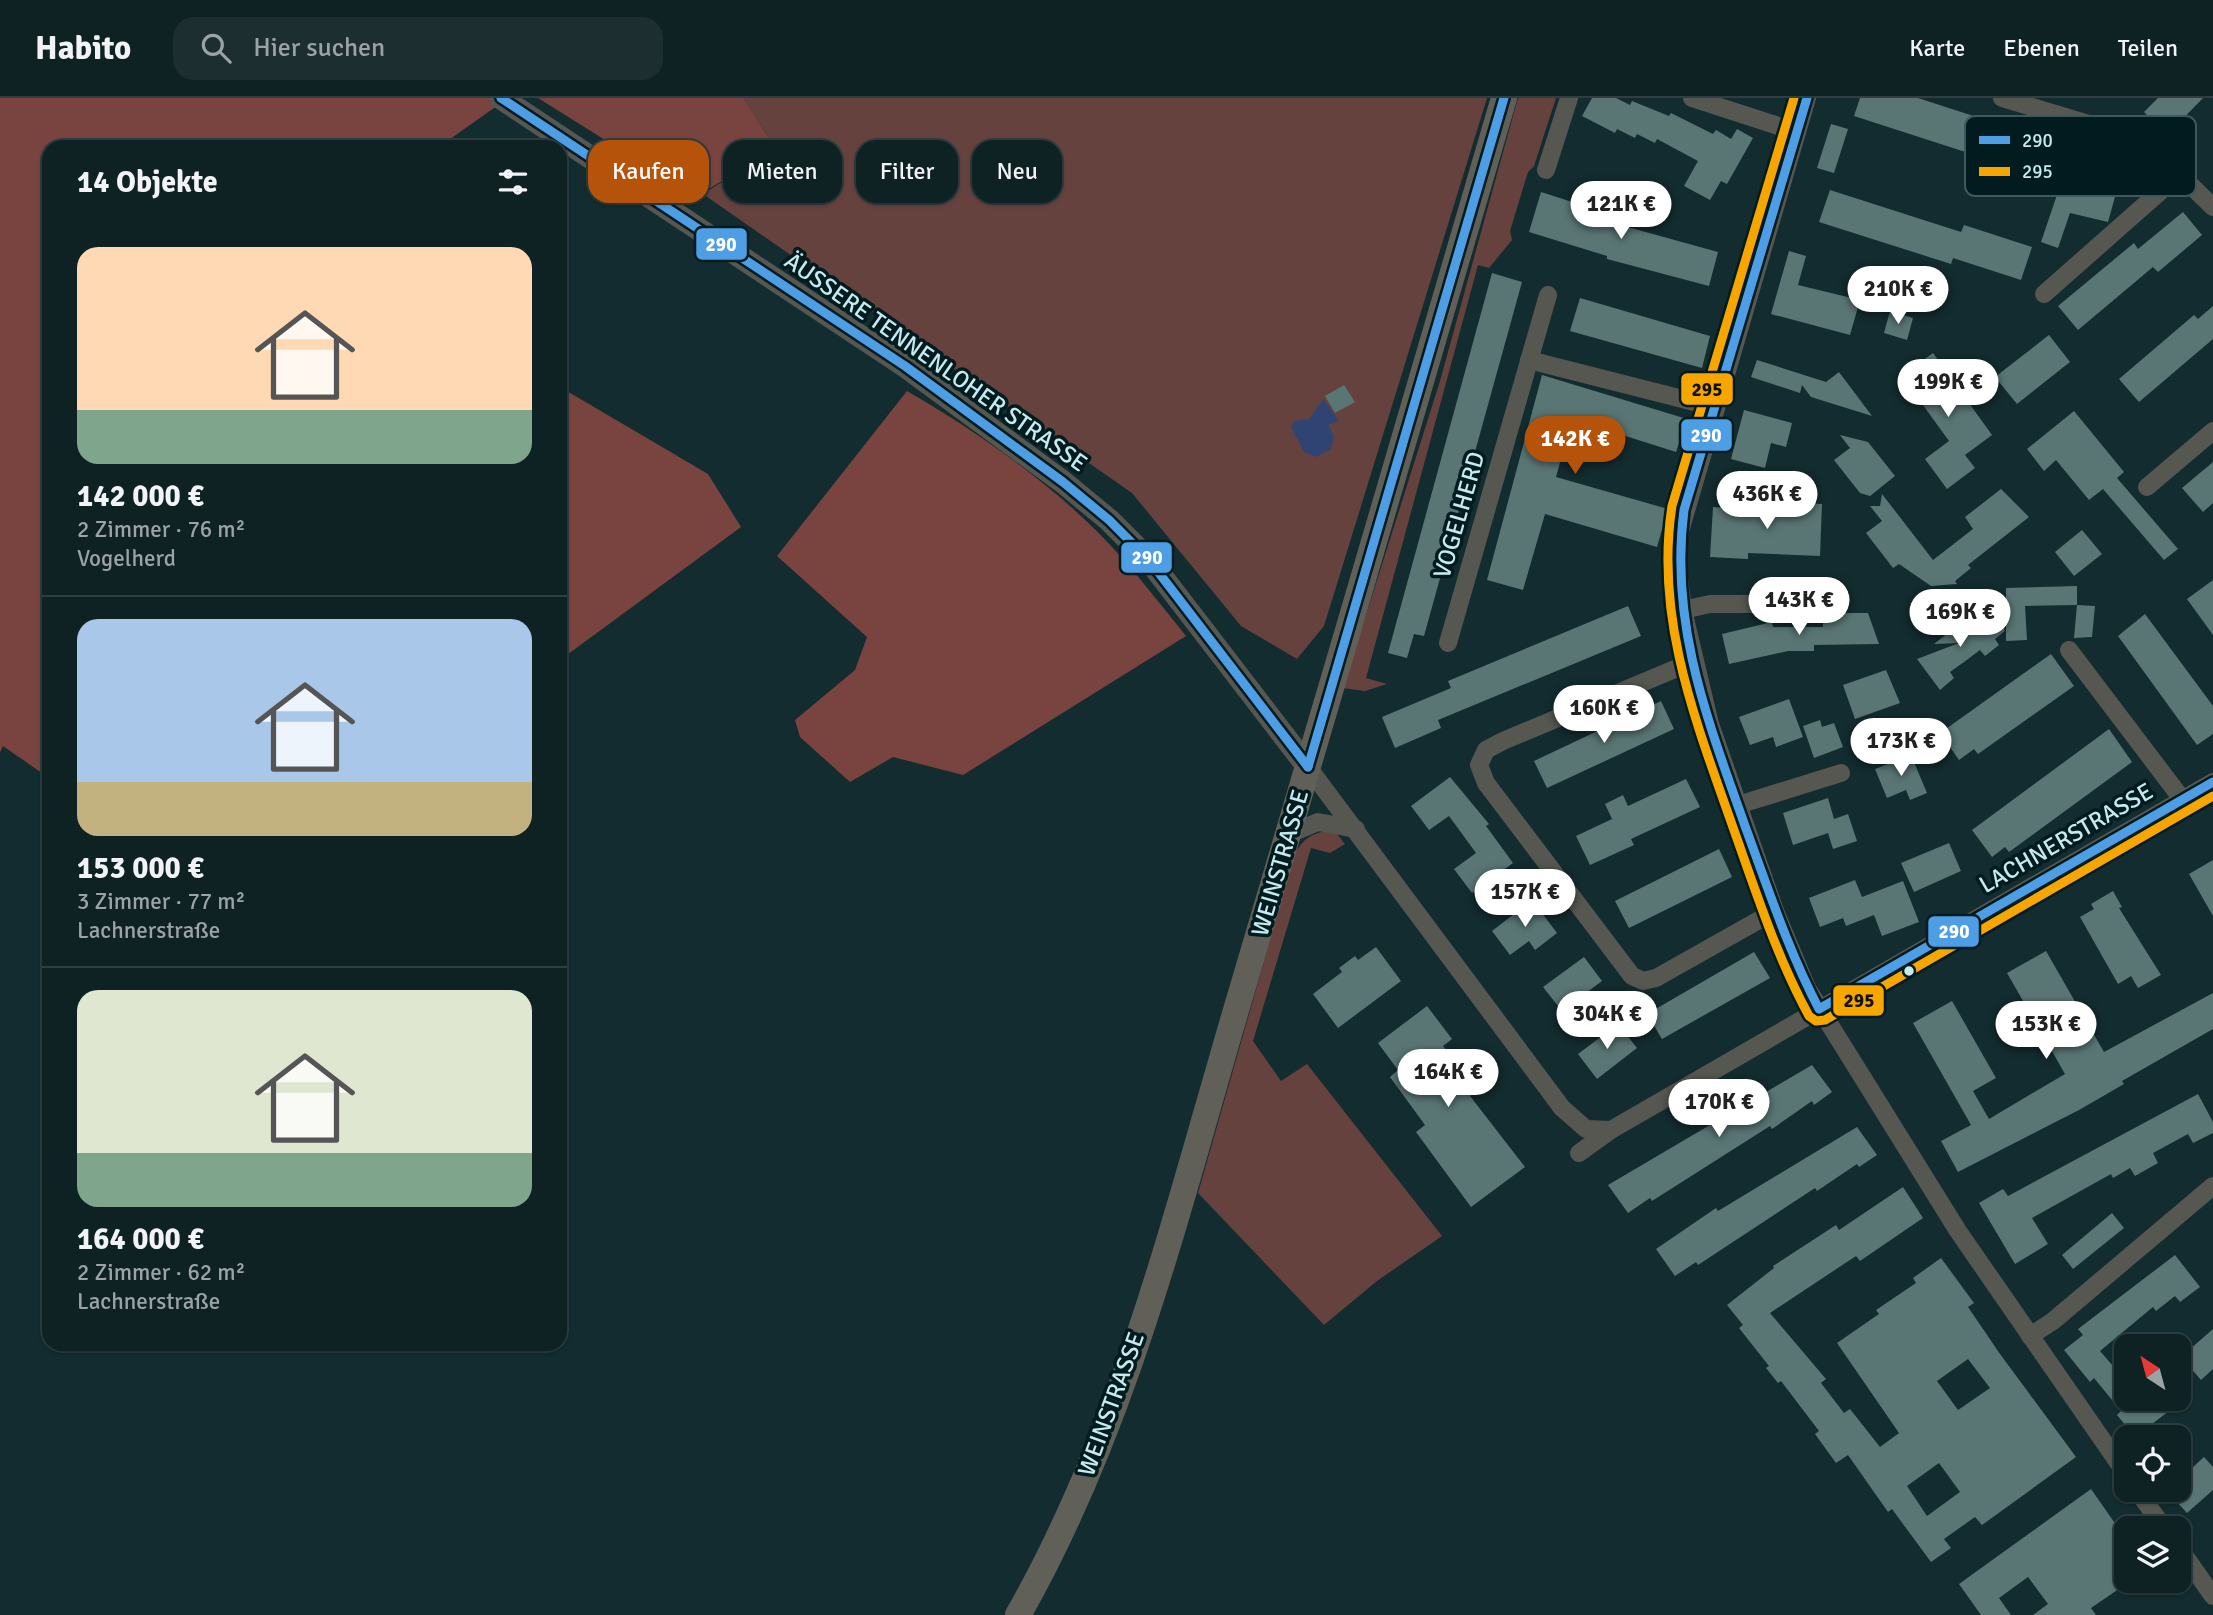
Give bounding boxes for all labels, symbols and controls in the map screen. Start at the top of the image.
search box [173,17,663,80]
text: Habito [35,28,131,69]
icon: search [197,29,235,67]
text: Hier suchen [253,32,385,64]
text: Karte [1909,33,1965,63]
text: Ebenen [2003,33,2080,63]
text: Teilen [2118,33,2178,63]
legend [1965,116,2196,196]
text: 290 [2022,129,2053,153]
chip: Kaufen [588,140,709,203]
chip: Mieten [723,140,842,203]
chip: Filter [856,140,958,203]
chip: Neu [972,140,1062,203]
text: 295 [2022,160,2053,184]
icon: filters [494,163,532,201]
text: 14 Objekte [77,164,218,201]
pin: 121K € [1564,181,1678,241]
text: 121K € [1586,189,1656,218]
line badge: 290 [695,227,748,261]
text: 290 [706,233,736,257]
street label: ÄUSSERE TENNENLOHER STRASSE [779,246,1093,478]
pin: 210K € [1841,266,1955,326]
text: 210K € [1863,274,1933,303]
icon: home [242,292,368,418]
pin: 199K € [1891,360,2005,419]
text: 199K € [1913,367,1983,396]
line badge: 295 [1680,372,1734,406]
text: 295 [1692,378,1722,402]
pin: 142K € [1518,416,1632,476]
line badge: 290 [1680,418,1733,452]
text: 142K € [1540,424,1610,453]
text: 290 [1691,424,1721,448]
street label: VOGELHERD [1427,448,1491,582]
pin: 436K € [1710,472,1824,531]
text: 142 000 € [77,478,204,515]
text: 436K € [1732,479,1802,508]
text: 2 Zimmer · 76 m² [77,515,245,544]
line badge: 290 [1120,541,1173,574]
text: Vogelherd [77,544,176,573]
text: 290 [1132,546,1162,570]
pin: 143K € [1742,578,1856,637]
text: 143K € [1764,585,1834,614]
pin: 169K € [1903,589,2017,649]
text: 169K € [1925,597,1995,626]
icon: home [242,664,368,790]
pin: 160K € [1547,686,1661,745]
text: 160K € [1569,693,1639,722]
pin: 173K € [1844,718,1958,778]
text: 173K € [1866,726,1936,755]
street label: LACHNERSTRASSE [1974,776,2158,900]
street label: WEINSTRASSE [1245,786,1315,940]
text: 153 000 € [77,850,204,887]
pin: 157K € [1468,870,1582,929]
text: 157K € [1490,877,1560,906]
text: 3 Zimmer · 77 m² [77,887,245,916]
line badge: 290 [1927,915,1980,948]
text: Lachnerstraße [77,916,220,945]
text: 290 [1939,920,1969,944]
unlabelled marker [1902,964,1916,978]
line badge: 295 [1832,984,1885,1017]
text: 295 [1844,989,1874,1013]
pin: 304K € [1550,992,1664,1051]
text: 304K € [1572,999,1642,1028]
pin: 153K € [1989,1002,2103,1061]
text: 153K € [2011,1009,2081,1038]
icon: home [242,1035,368,1161]
pin: 164K € [1391,1049,1505,1109]
text: 164K € [1413,1057,1483,1086]
pin: 170K € [1662,1080,1776,1139]
text: 170K € [1684,1087,1754,1116]
text: 164 000 € [77,1221,204,1258]
text: 2 Zimmer · 62 m² [77,1258,245,1287]
text: Lachnerstraße [77,1287,220,1316]
street label: WEINSTRASSE [1071,1328,1151,1480]
north arrow [2114,1334,2191,1410]
map controls [2114,1334,2191,1593]
button: locate [2114,1425,2191,1502]
button: layers [2114,1516,2191,1593]

